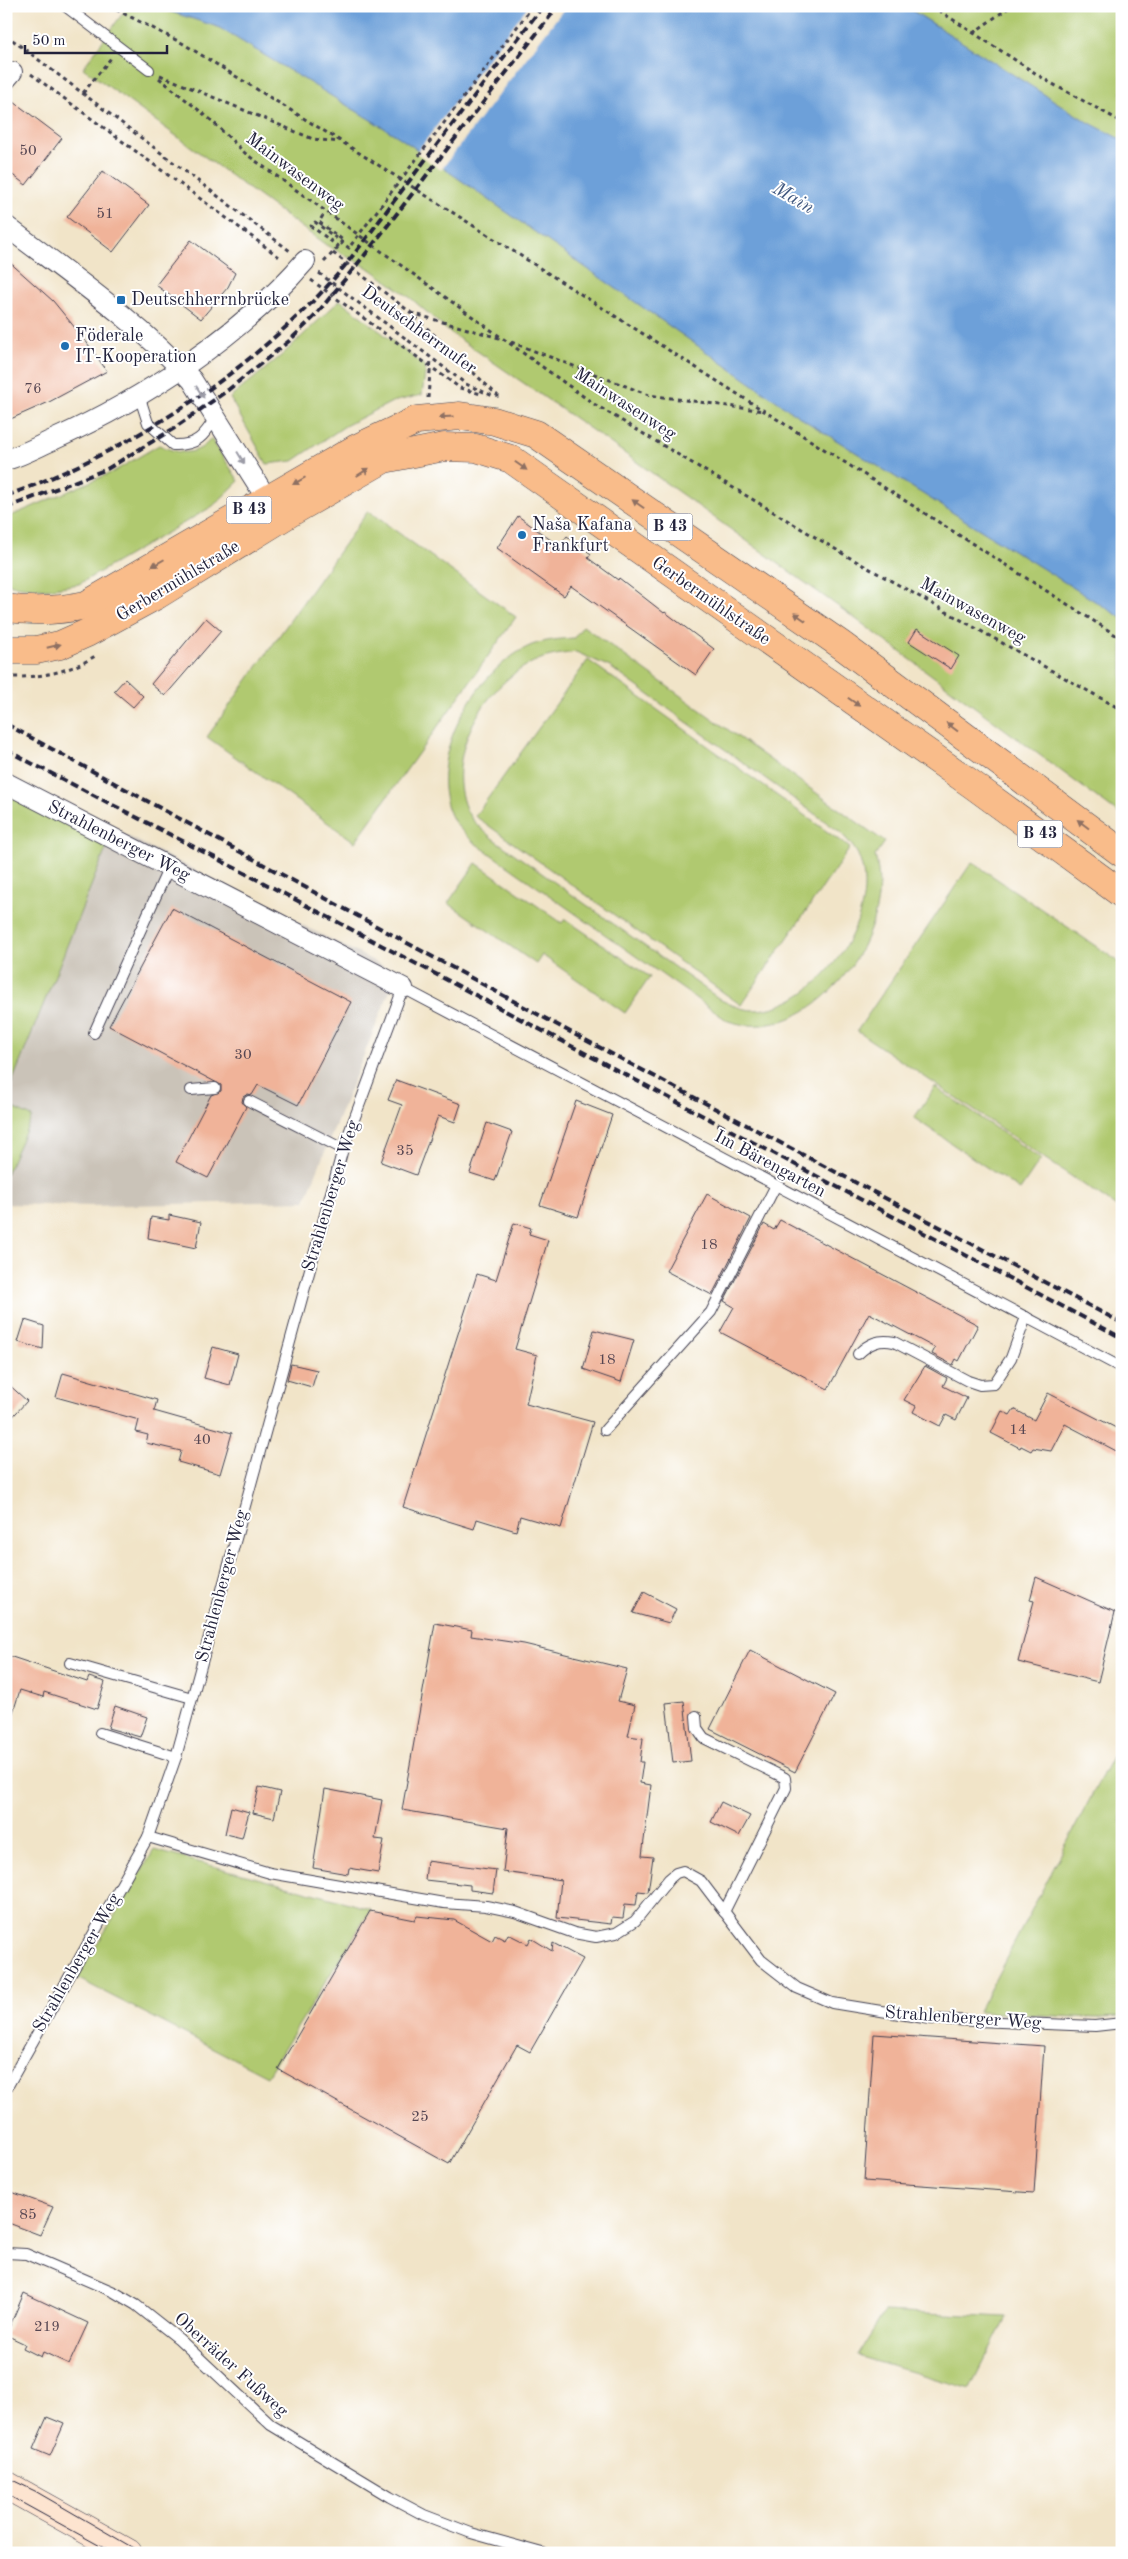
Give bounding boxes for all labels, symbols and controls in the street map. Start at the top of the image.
scale bar [25,22,168,54]
text: 50 m [32,34,66,49]
street label: Mainwasenweg [243,129,348,215]
house number: 50 [19,144,37,159]
water label: Main [768,179,817,218]
house number: 51 [96,207,114,222]
street label: Deutschherrnufer [358,282,480,378]
place label: Deutschherrnbrücke [131,291,289,309]
marker: Deutschherrnbrücke [115,294,127,306]
place label: Föderale IT-Kooperation [75,327,197,366]
marker: Föderale IT-Kooperation [59,340,71,352]
street label: Mainwasenweg [571,364,680,444]
house number: 76 [24,382,42,397]
one-way arrow [195,385,204,398]
one-way arrow [438,414,454,422]
one-way arrow [237,452,246,465]
one-way arrow [514,461,528,471]
one-way arrow [357,467,370,476]
one-way arrow [292,477,305,486]
road number: B 43 [226,496,272,524]
one-way arrow [631,499,645,509]
road number: B 43 [648,514,692,540]
place label: Naša Kafana Frankfurt [532,516,633,555]
marker: Naša Kafana Frankfurt [516,529,528,541]
street label: Gerbermühlstraße [113,537,243,625]
street label: Gerbermühlstraße [648,553,774,649]
one-way arrow [151,558,165,567]
street label: Mainwasenweg [917,575,1029,648]
one-way arrow [793,612,807,622]
one-way arrow [47,642,62,650]
one-way arrow [847,697,860,707]
one-way arrow [946,722,959,733]
street label: Strahlenberger Weg [45,797,193,885]
one-way arrow [1077,819,1090,830]
road number: B 43 [1018,821,1062,848]
house number: 30 [234,1048,252,1063]
street label: Strahlenberger Weg [299,1118,363,1274]
street label: Im Bärengarten [711,1127,829,1201]
house number: 35 [396,1144,414,1159]
house number: 18 [700,1238,718,1253]
house number: 18 [598,1353,616,1368]
house number: 14 [1009,1423,1027,1438]
house number: 40 [193,1433,211,1448]
street label: Strahlenberger Weg [193,1507,251,1664]
street label: Strahlenberger Weg [30,1890,124,2036]
street label: Strahlenberger Weg [884,2004,1042,2032]
house number: 25 [411,2110,429,2125]
house number: 85 [19,2208,37,2223]
street label: Oberräder Fußweg [171,2309,292,2421]
house number: 219 [34,2320,60,2335]

